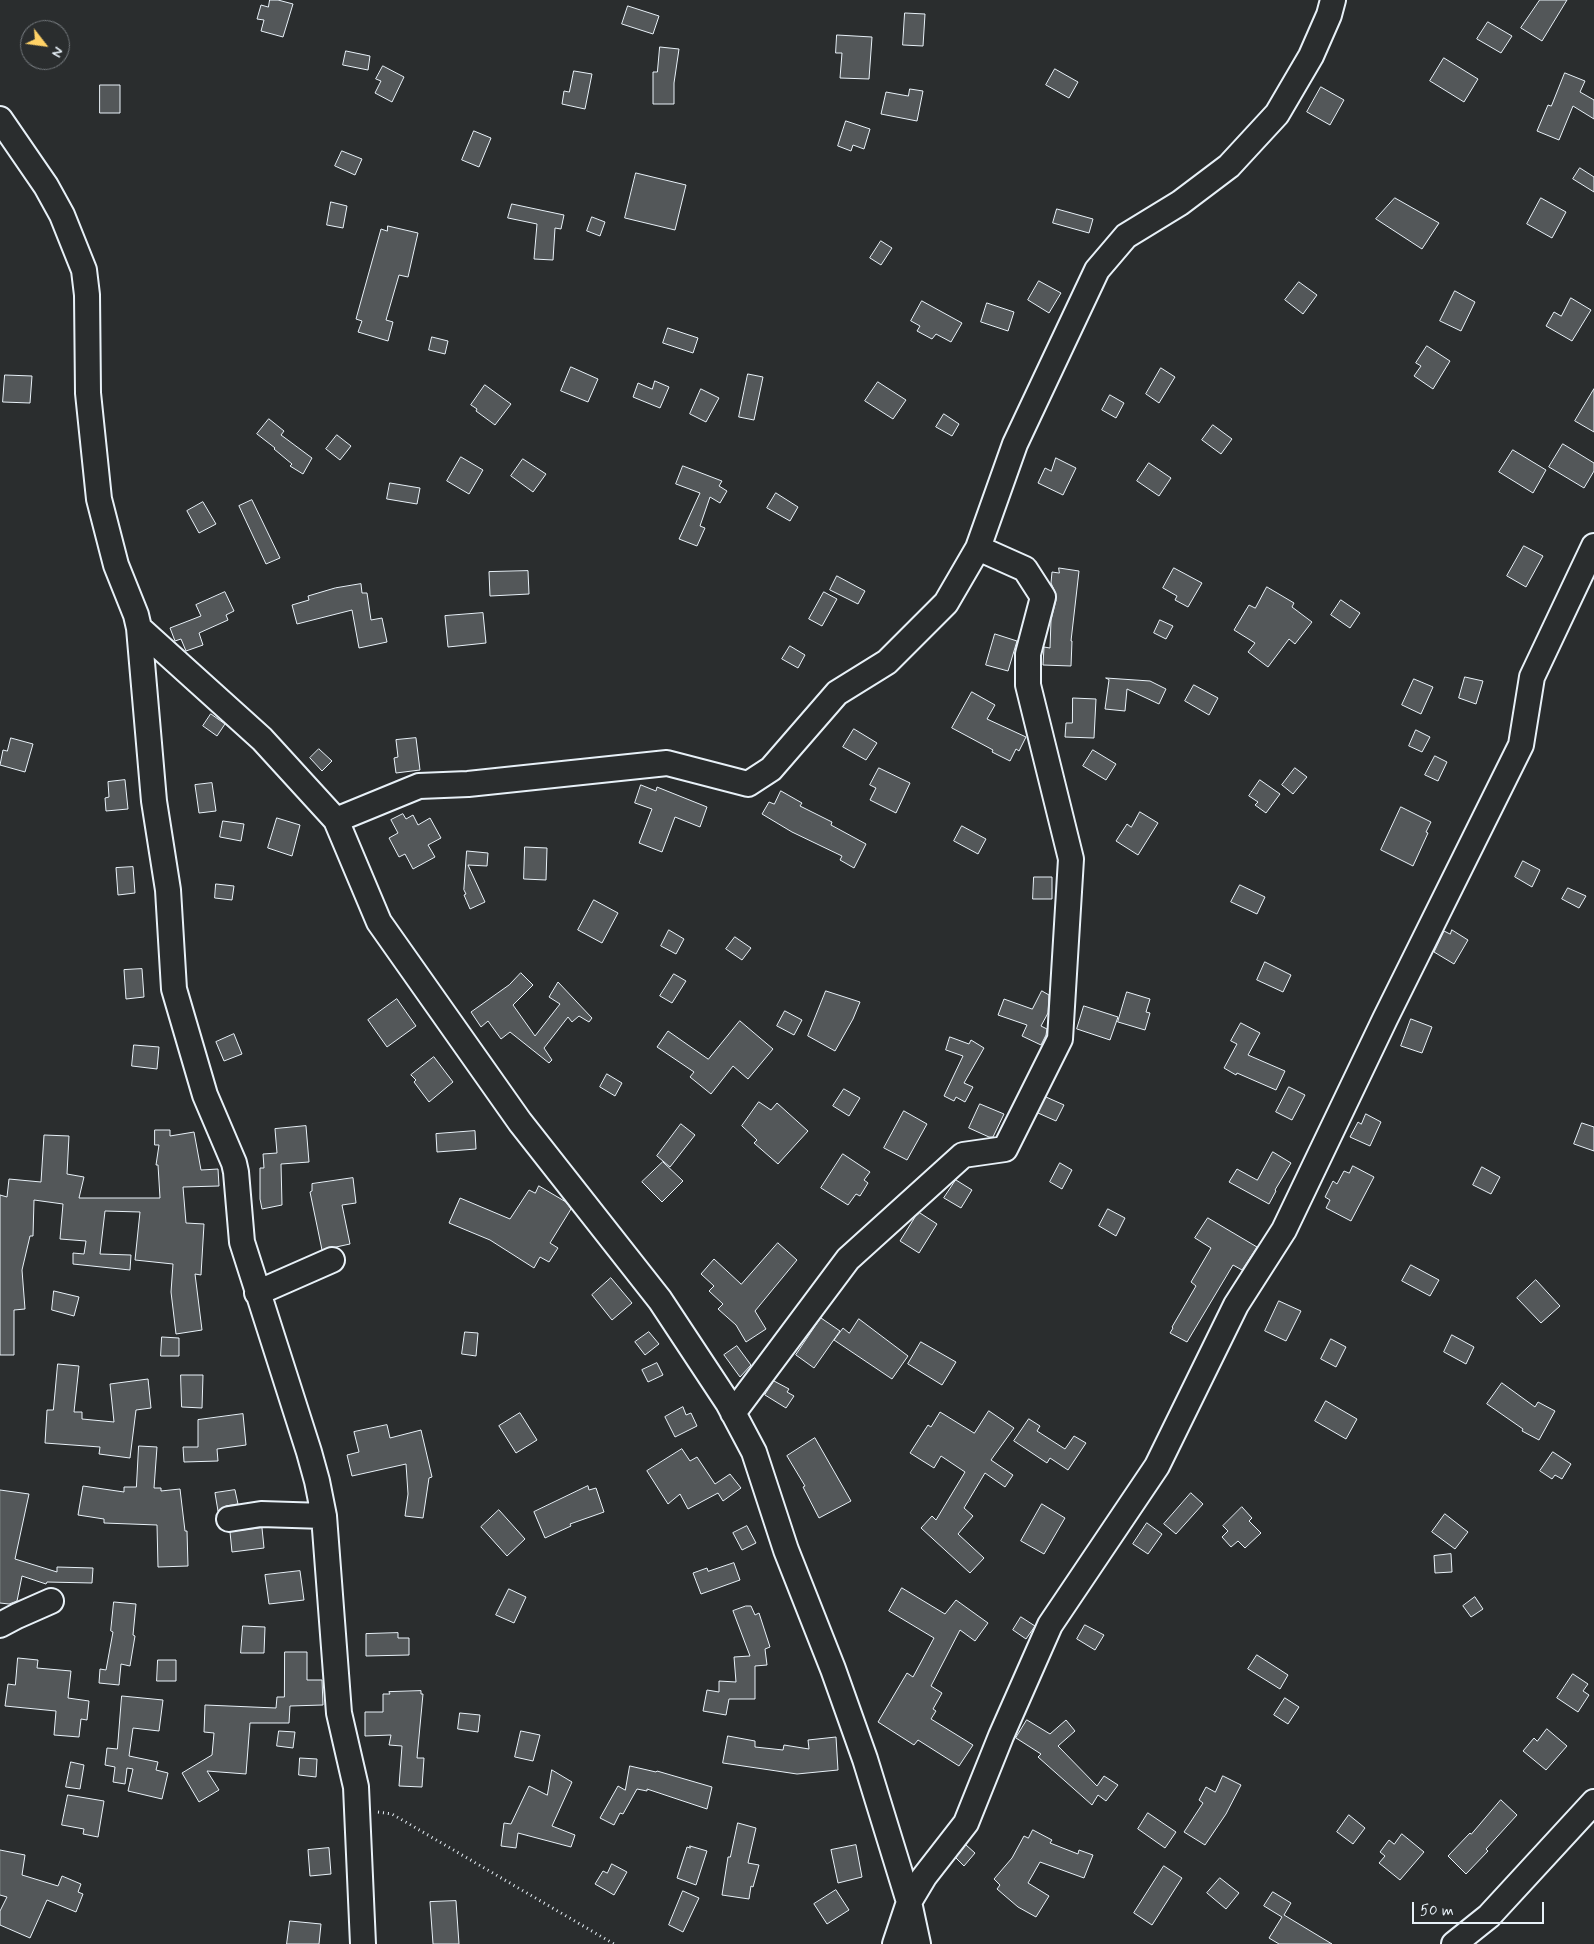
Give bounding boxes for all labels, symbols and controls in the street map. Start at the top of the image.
north arrow [20,20,70,70]
text: N [47,43,67,61]
scale bar [1414,1892,1546,1924]
text: 50 m [1420,1901,1454,1921]

